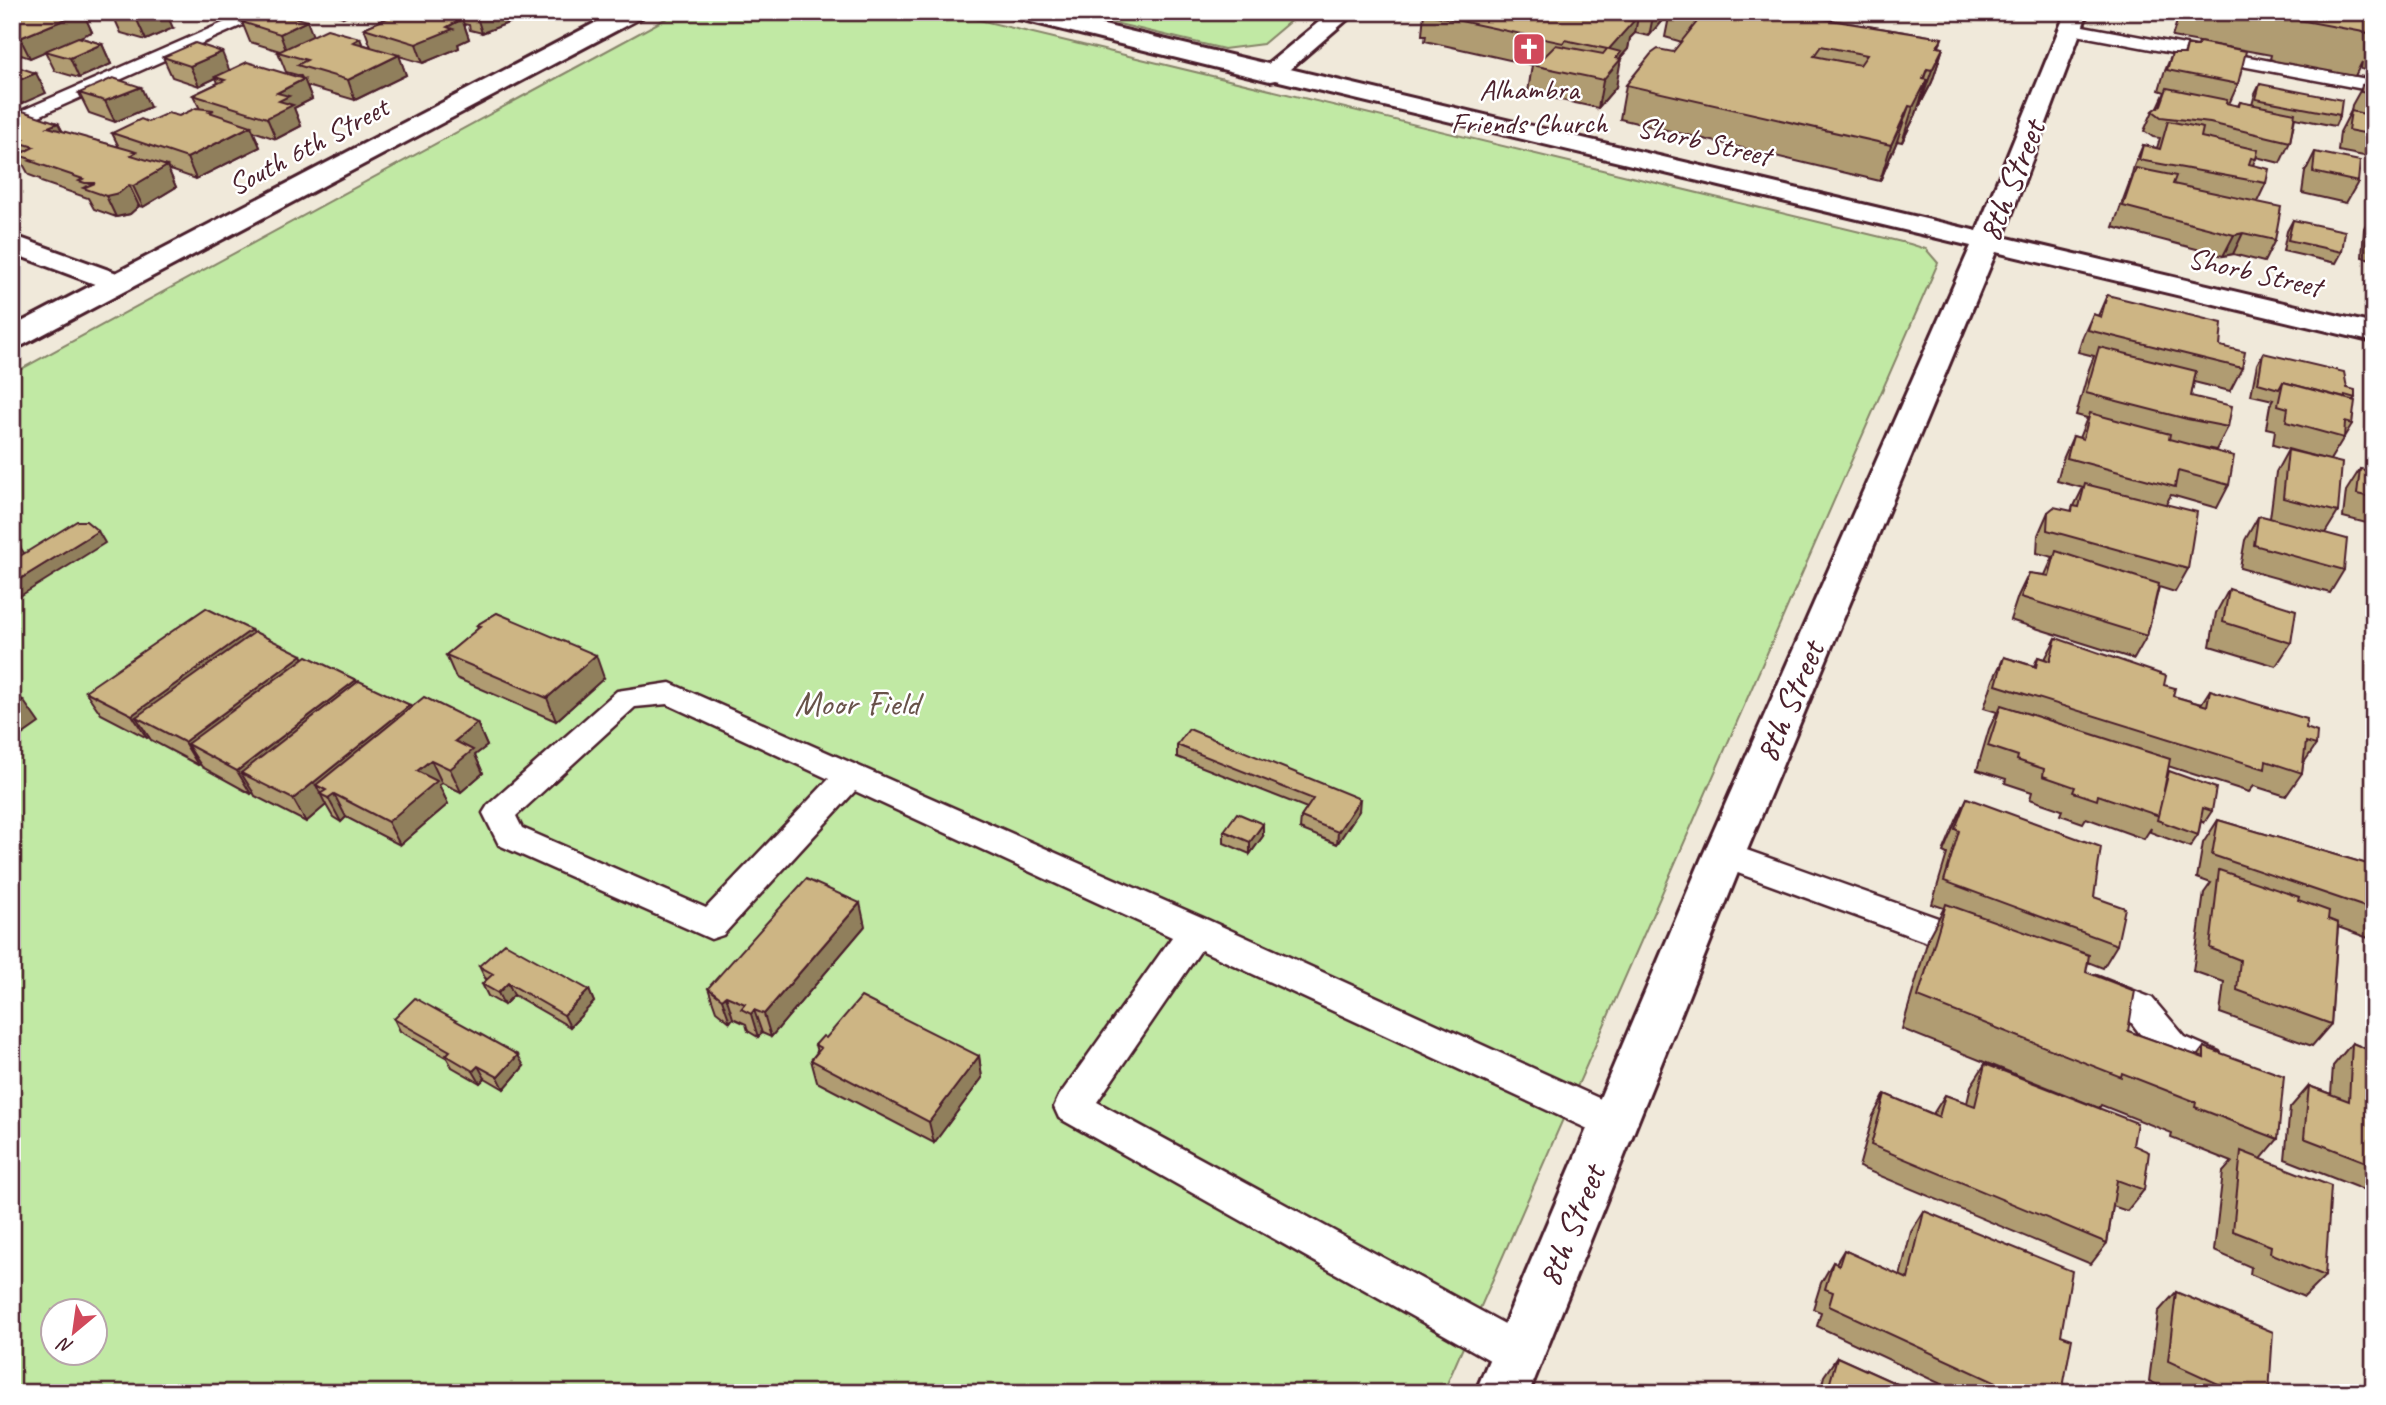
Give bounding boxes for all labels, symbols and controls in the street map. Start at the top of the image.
church icon: Alhambra Friends Church [1510,30,1548,68]
place label: Alhambra Friends Church [1451,70,1609,142]
street label: South 6th Street [221,87,397,204]
street label: Shorb Street [1634,107,1778,176]
street label: 8th Street [1966,110,2057,248]
street label: Shorb Street [2185,238,2329,307]
street label: 8th Street [1743,632,1836,769]
park label: Moor Field [795,681,925,726]
street label: 8th Street [1526,1155,1617,1293]
north arrow [38,1296,108,1366]
text: N [52,1331,77,1359]

